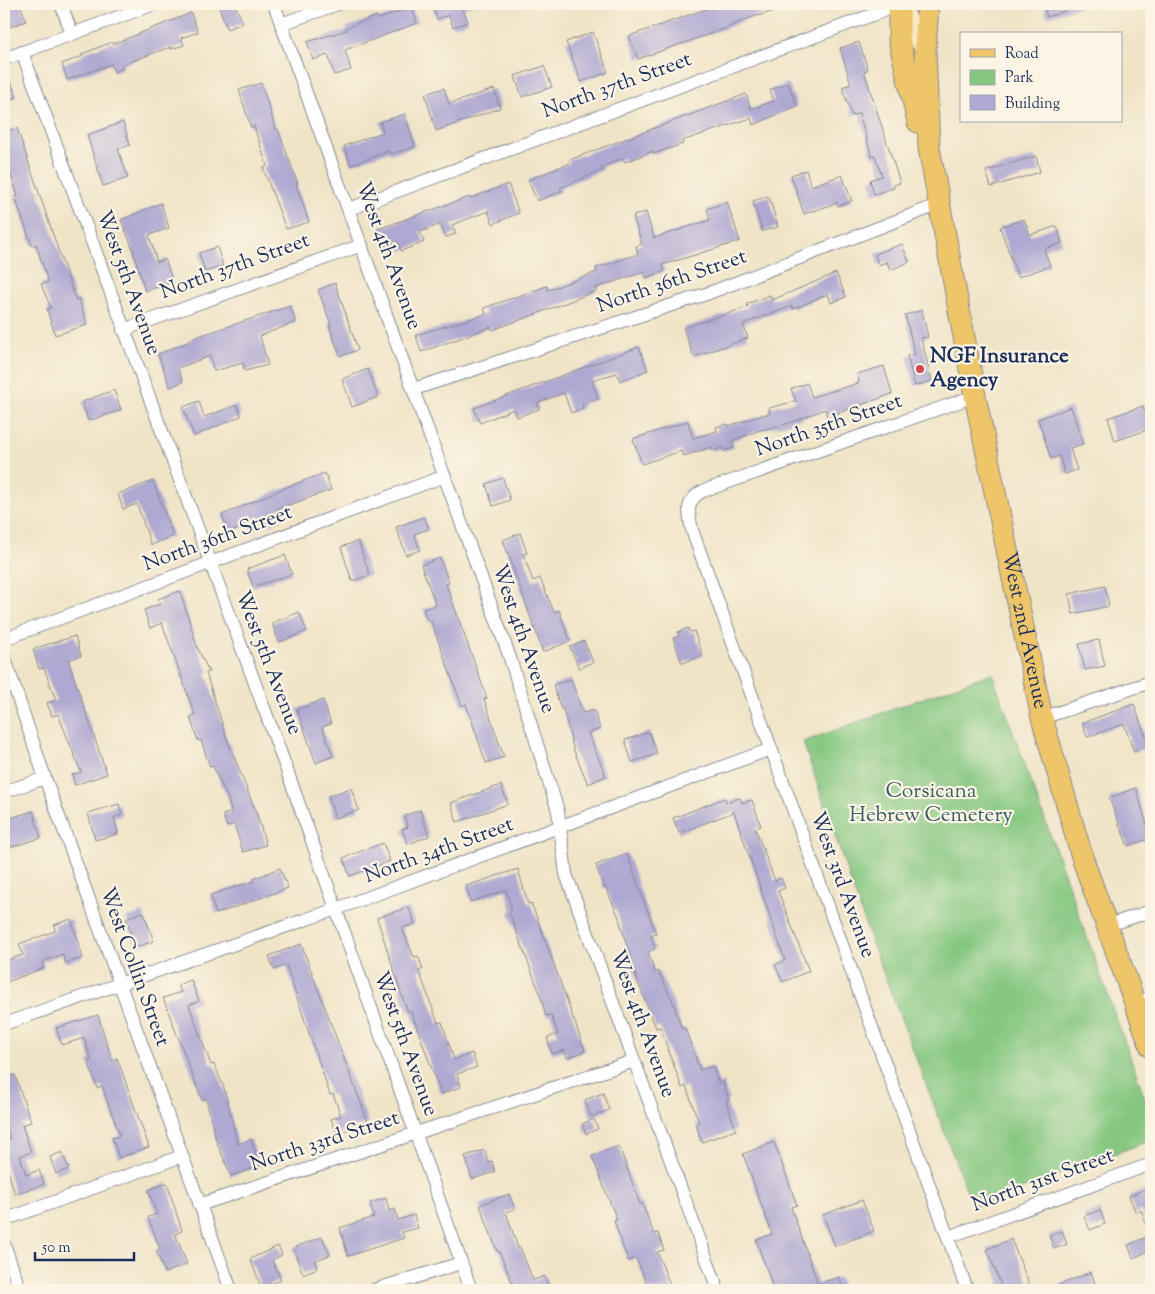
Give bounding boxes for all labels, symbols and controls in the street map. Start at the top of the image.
legend [960,32,1122,122]
text: Road [1005,44,1039,65]
street label: North 37th Street [538,45,696,127]
text: Park [1005,68,1034,89]
text: Building [1005,94,1060,115]
street label: West 4th Avenue [347,178,429,334]
street label: West 5th Avenue [88,206,168,360]
street label: North 37th Street [156,226,314,308]
street label: North 36th Street [593,242,751,322]
place label: NGF Insurance Agency [930,342,1069,396]
marker: NGF Insurance Agency [914,363,926,375]
street label: North 35th Street [751,387,907,465]
street label: North 36th Street [139,498,297,580]
street label: West 2nd Avenue [993,549,1055,712]
street label: West 4th Avenue [484,561,562,717]
street label: West 5th Avenue [227,587,309,739]
park label: Corsicana Hebrew Cemetery [849,777,1013,831]
street label: West 3rd Avenue [802,808,882,962]
street label: North 34th Street [360,810,518,892]
street label: West Collin Street [91,883,177,1051]
street label: West 4th Avenue [601,946,683,1102]
street label: West 5th Avenue [365,967,445,1121]
street label: North 33rd Street [247,1104,403,1180]
street label: North 31st Street [968,1141,1118,1221]
scale bar [35,1229,134,1261]
text: 50 m [41,1238,71,1259]

